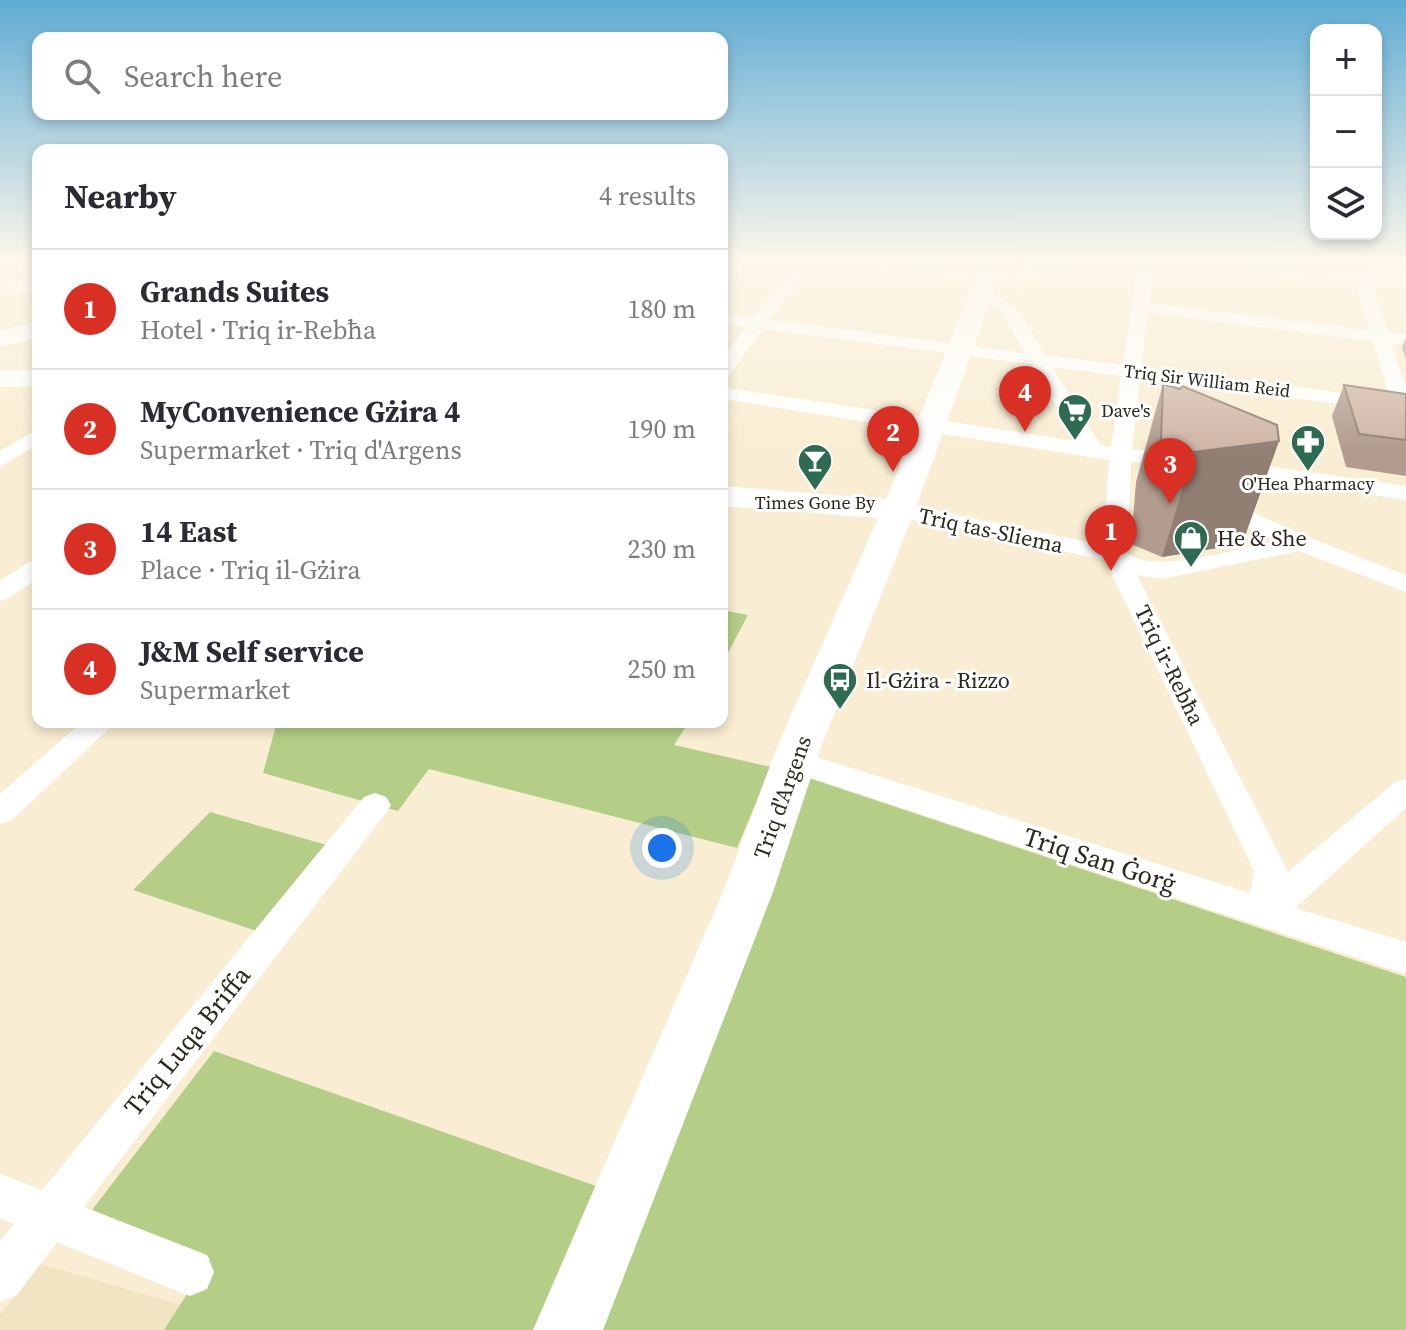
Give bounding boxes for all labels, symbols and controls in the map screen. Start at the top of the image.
map controls [1310,24,1382,240]
button: + [1310,24,1382,96]
search box [32,32,728,120]
icon: search [60,54,104,98]
text: Search here [124,56,282,97]
button: − [1310,96,1382,168]
button: layers [1310,168,1382,240]
text: Nearby [64,173,177,219]
text: 4 results [599,178,696,214]
text: Grands Suites [140,271,329,312]
text: 1 [83,291,97,327]
text: 180 m [628,291,696,327]
text: Hotel · Triq ir-Rebħa [140,312,376,348]
street label: Triq Sir William Reid [1122,358,1292,403]
pin: 4 [999,366,1051,432]
text: MyConvenience Gżira 4 [140,391,461,432]
supermarket icon: Dave's [1056,392,1094,442]
place label: Dave's [1101,398,1151,423]
pin: 2 [867,406,919,472]
text: 2 [83,411,97,447]
text: 190 m [628,411,696,447]
pharmacy icon: O'Hea Pharmacy [1289,423,1327,473]
text: Supermarket · Triq d'Argens [140,432,462,468]
pin: 3 [1144,438,1196,504]
bar icon: Times Gone By [796,442,834,492]
place label: O'Hea Pharmacy [1241,471,1375,496]
place label: Times Gone By [755,490,876,515]
street label: Triq tas-Sliema [916,500,1067,560]
pin: 1 [1085,505,1137,571]
text: 14 East [140,511,237,552]
shop icon: He & She [1172,519,1210,569]
place label: He & She [1217,523,1307,553]
text: 3 [83,531,97,567]
text: 230 m [628,531,696,567]
text: Place · Triq il-Gżira [140,552,361,588]
street label: Triq ir-Rebħa [1128,600,1212,731]
text: J&M Self service [140,631,364,672]
text: 4 [83,651,97,687]
text: 250 m [628,651,696,687]
bus stop icon: Il-Gżira - Rizzo [821,661,859,711]
place label: Il-Gżira - Rizzo [866,665,1010,695]
text: Supermarket [140,672,290,708]
street label: Triq d'Argens [746,731,818,863]
street label: Triq San Ġorġ [1019,818,1181,902]
your location [642,828,682,868]
street label: Triq Luqa Briffa [115,958,259,1123]

